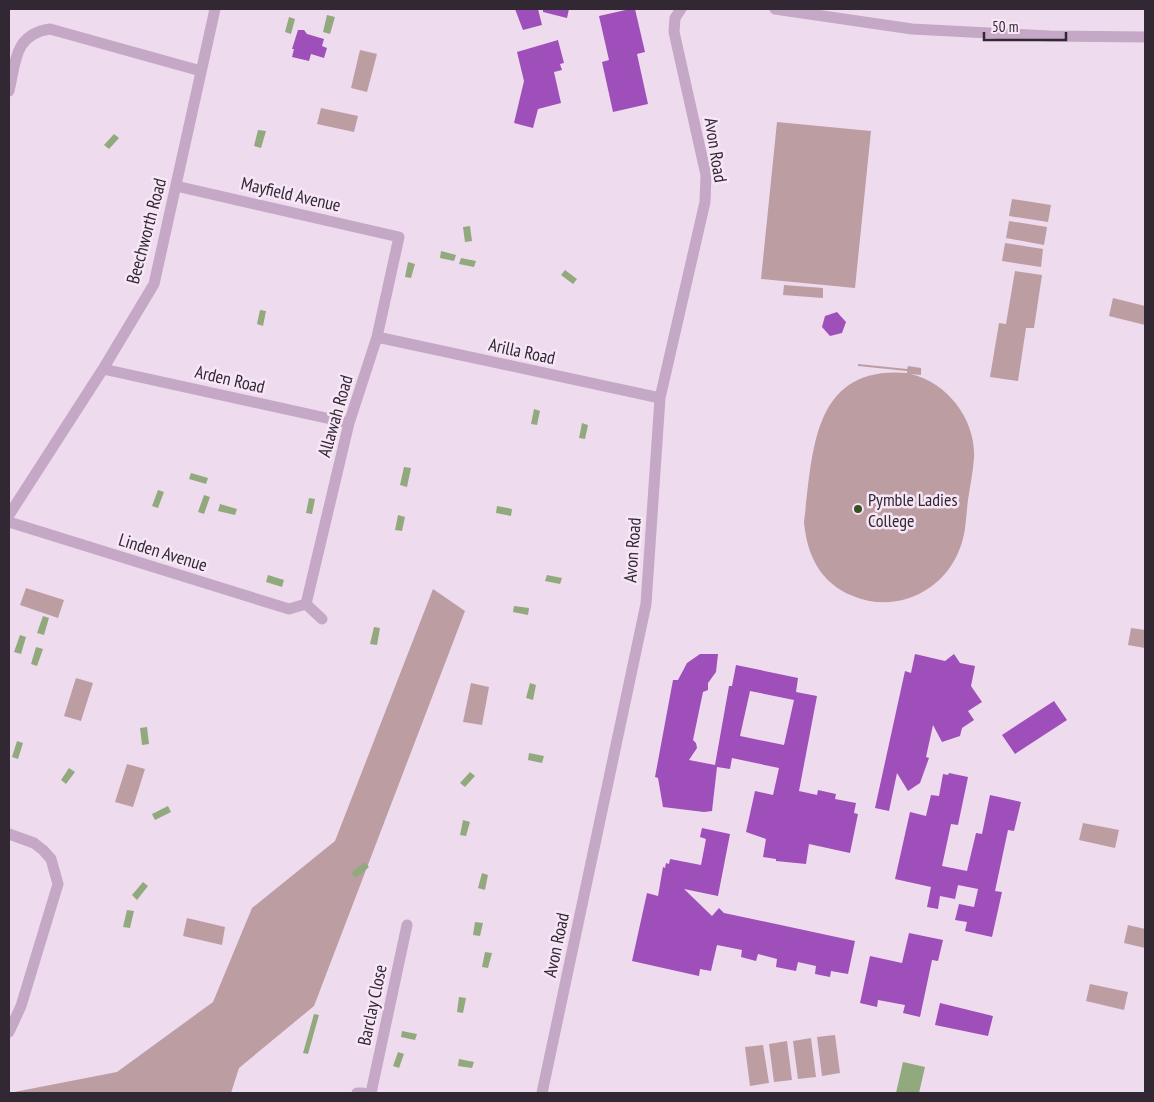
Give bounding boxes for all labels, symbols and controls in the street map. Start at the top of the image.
scale bar [984,10,1066,42]
text: 50 m [992,17,1018,36]
street label: Avon Road [700,116,732,184]
street label: Mayfield Avenue [239,171,343,217]
street label: Beechworth Road [121,176,171,286]
street label: Arilla Road [487,333,557,369]
street label: Arden Road [193,360,267,398]
street label: Allawah Road [312,372,358,460]
place label: Pymble Ladies College [868,488,958,532]
marker: Pymble Ladies College [852,503,864,515]
street label: Avon Road [618,517,646,583]
street label: Linden Avenue [116,528,210,576]
street label: Avon Road [538,911,574,979]
street label: Barclay Close [352,962,392,1048]

